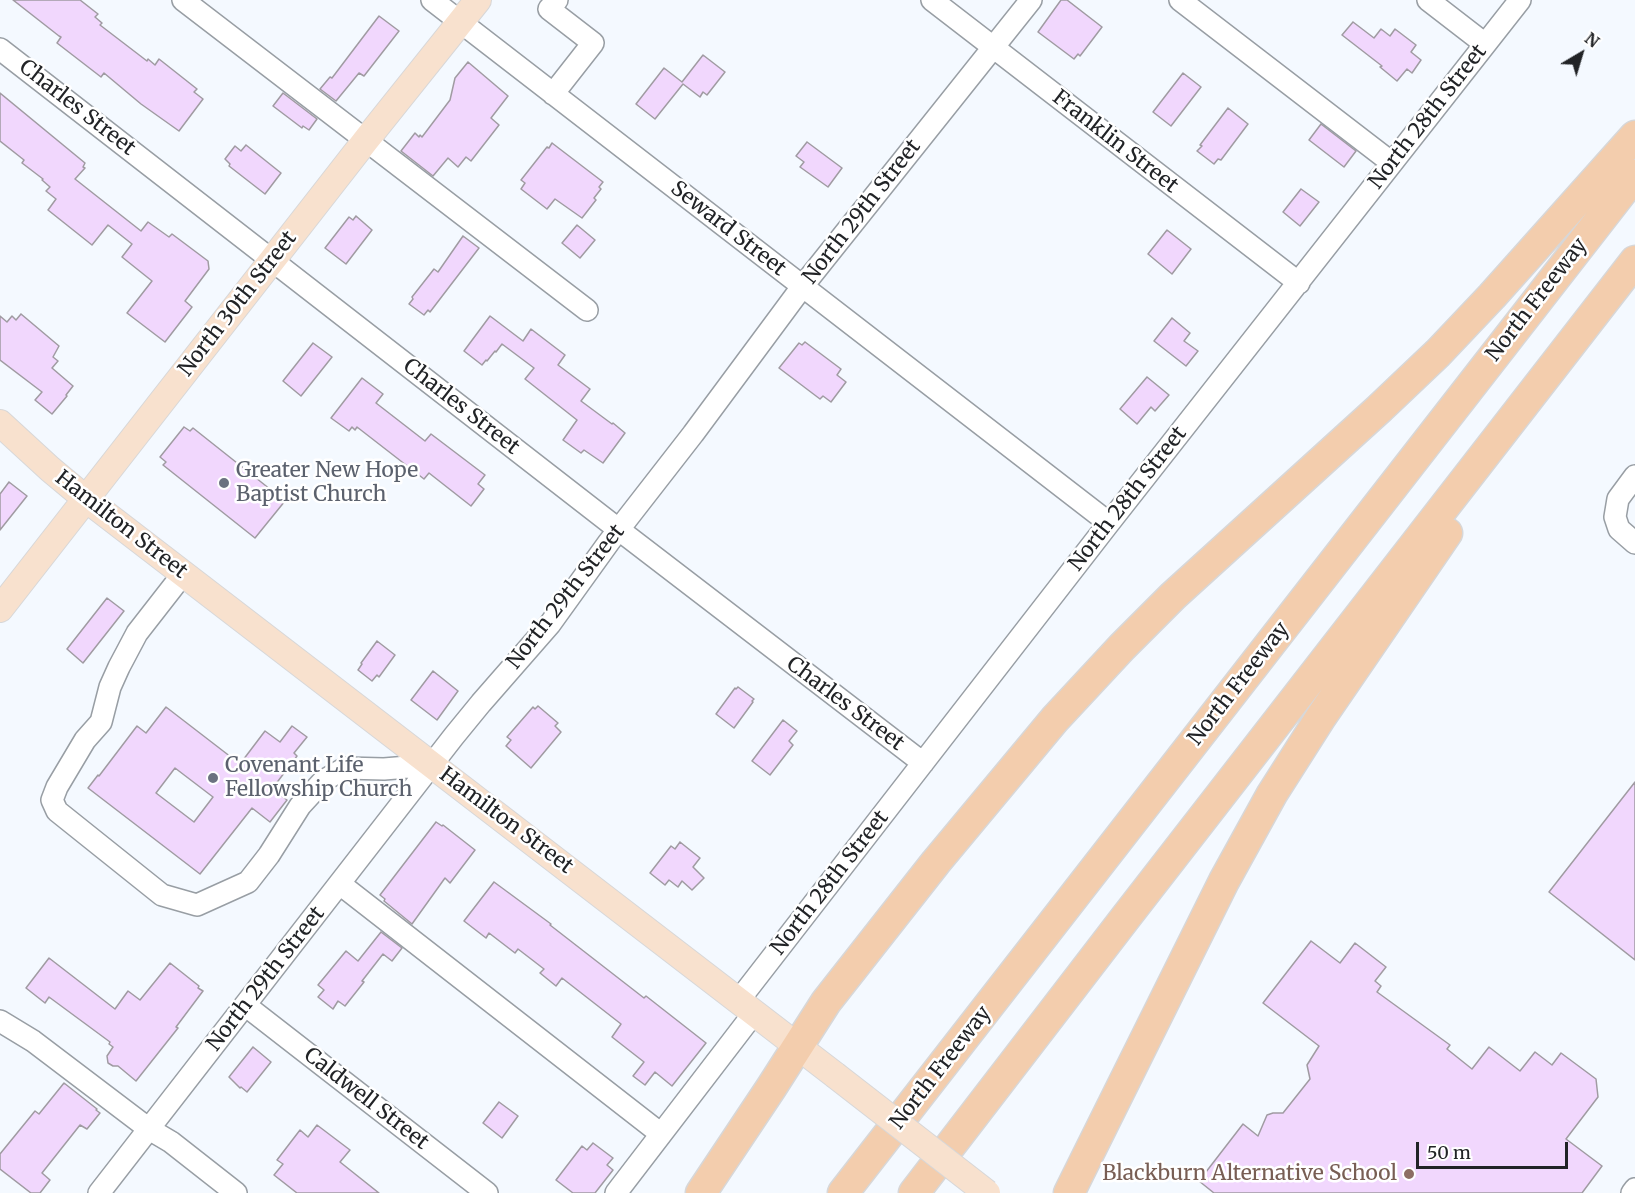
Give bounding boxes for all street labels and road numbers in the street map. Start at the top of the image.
street label: North 28th Street [1364,40,1492,194]
street label: Charles Street [14,55,140,161]
street label: Franklin Street [1047,85,1183,199]
street label: North 29th Street [798,135,926,289]
street label: Seward Street [665,176,791,282]
street label: North 30th Street [174,227,302,381]
street label: North Freeway [1481,233,1593,367]
street label: Charles Street [398,354,524,460]
street label: North 28th Street [1064,422,1192,576]
street label: Hamilton Street [50,466,192,584]
street label: North 29th Street [502,520,630,674]
street label: North Freeway [1183,617,1295,751]
street label: Charles Street [781,652,909,756]
street label: Hamilton Street [434,763,578,879]
street label: North 28th Street [766,806,894,960]
street label: North 29th Street [202,902,330,1056]
street label: North Freeway [885,1001,997,1135]
street label: Caldwell Street [299,1043,433,1155]

